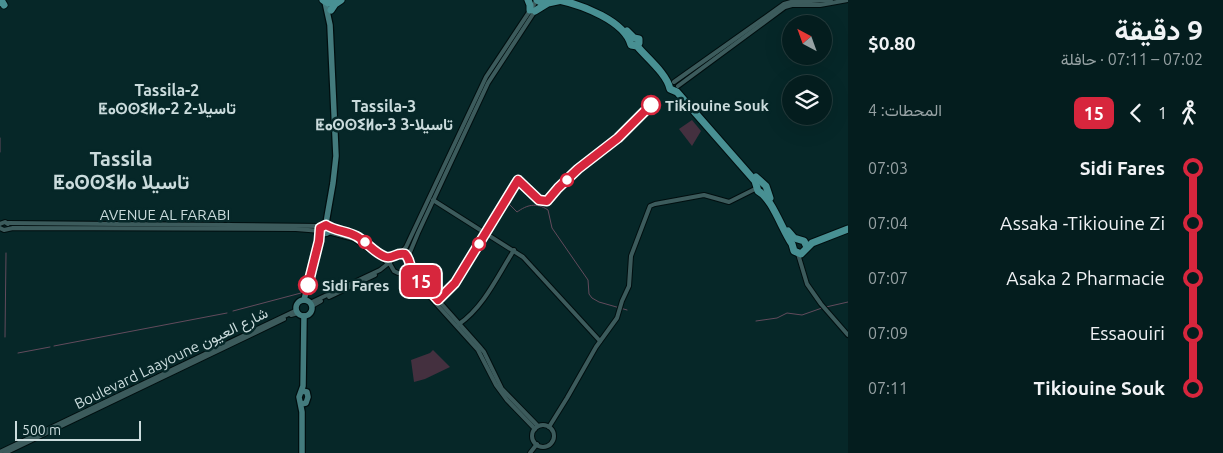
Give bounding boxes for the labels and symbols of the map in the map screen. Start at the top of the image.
north arrow [782,15,832,65]
district label: Tassila-2 ⵟⴰⵙⵙⵉⵍⴰ-2 2-تاسيلا [98,81,236,118]
marker: Tikiouine Souk [641,95,661,115]
district label: Tassila-3 ⵟⴰⵙⵙⵉⵍⴰ-3 3-تاسيلا [315,97,453,134]
place label: Tikiouine Souk [665,97,769,114]
district label: Tassila ⵟⴰⵙⵙⵉⵍⴰ تاسيلا [53,147,190,194]
unlabelled marker [560,173,574,187]
street label: AVENUE AL FARABI [100,206,230,223]
unlabelled marker [358,235,372,249]
unlabelled marker [472,237,486,251]
line badge: 15 [398,265,444,297]
marker: Sidi Fares [298,275,318,295]
place label: Sidi Fares [322,277,389,294]
street label: Boulevard Laayoune شارع العيون [72,304,272,415]
scale bar [15,418,141,441]

